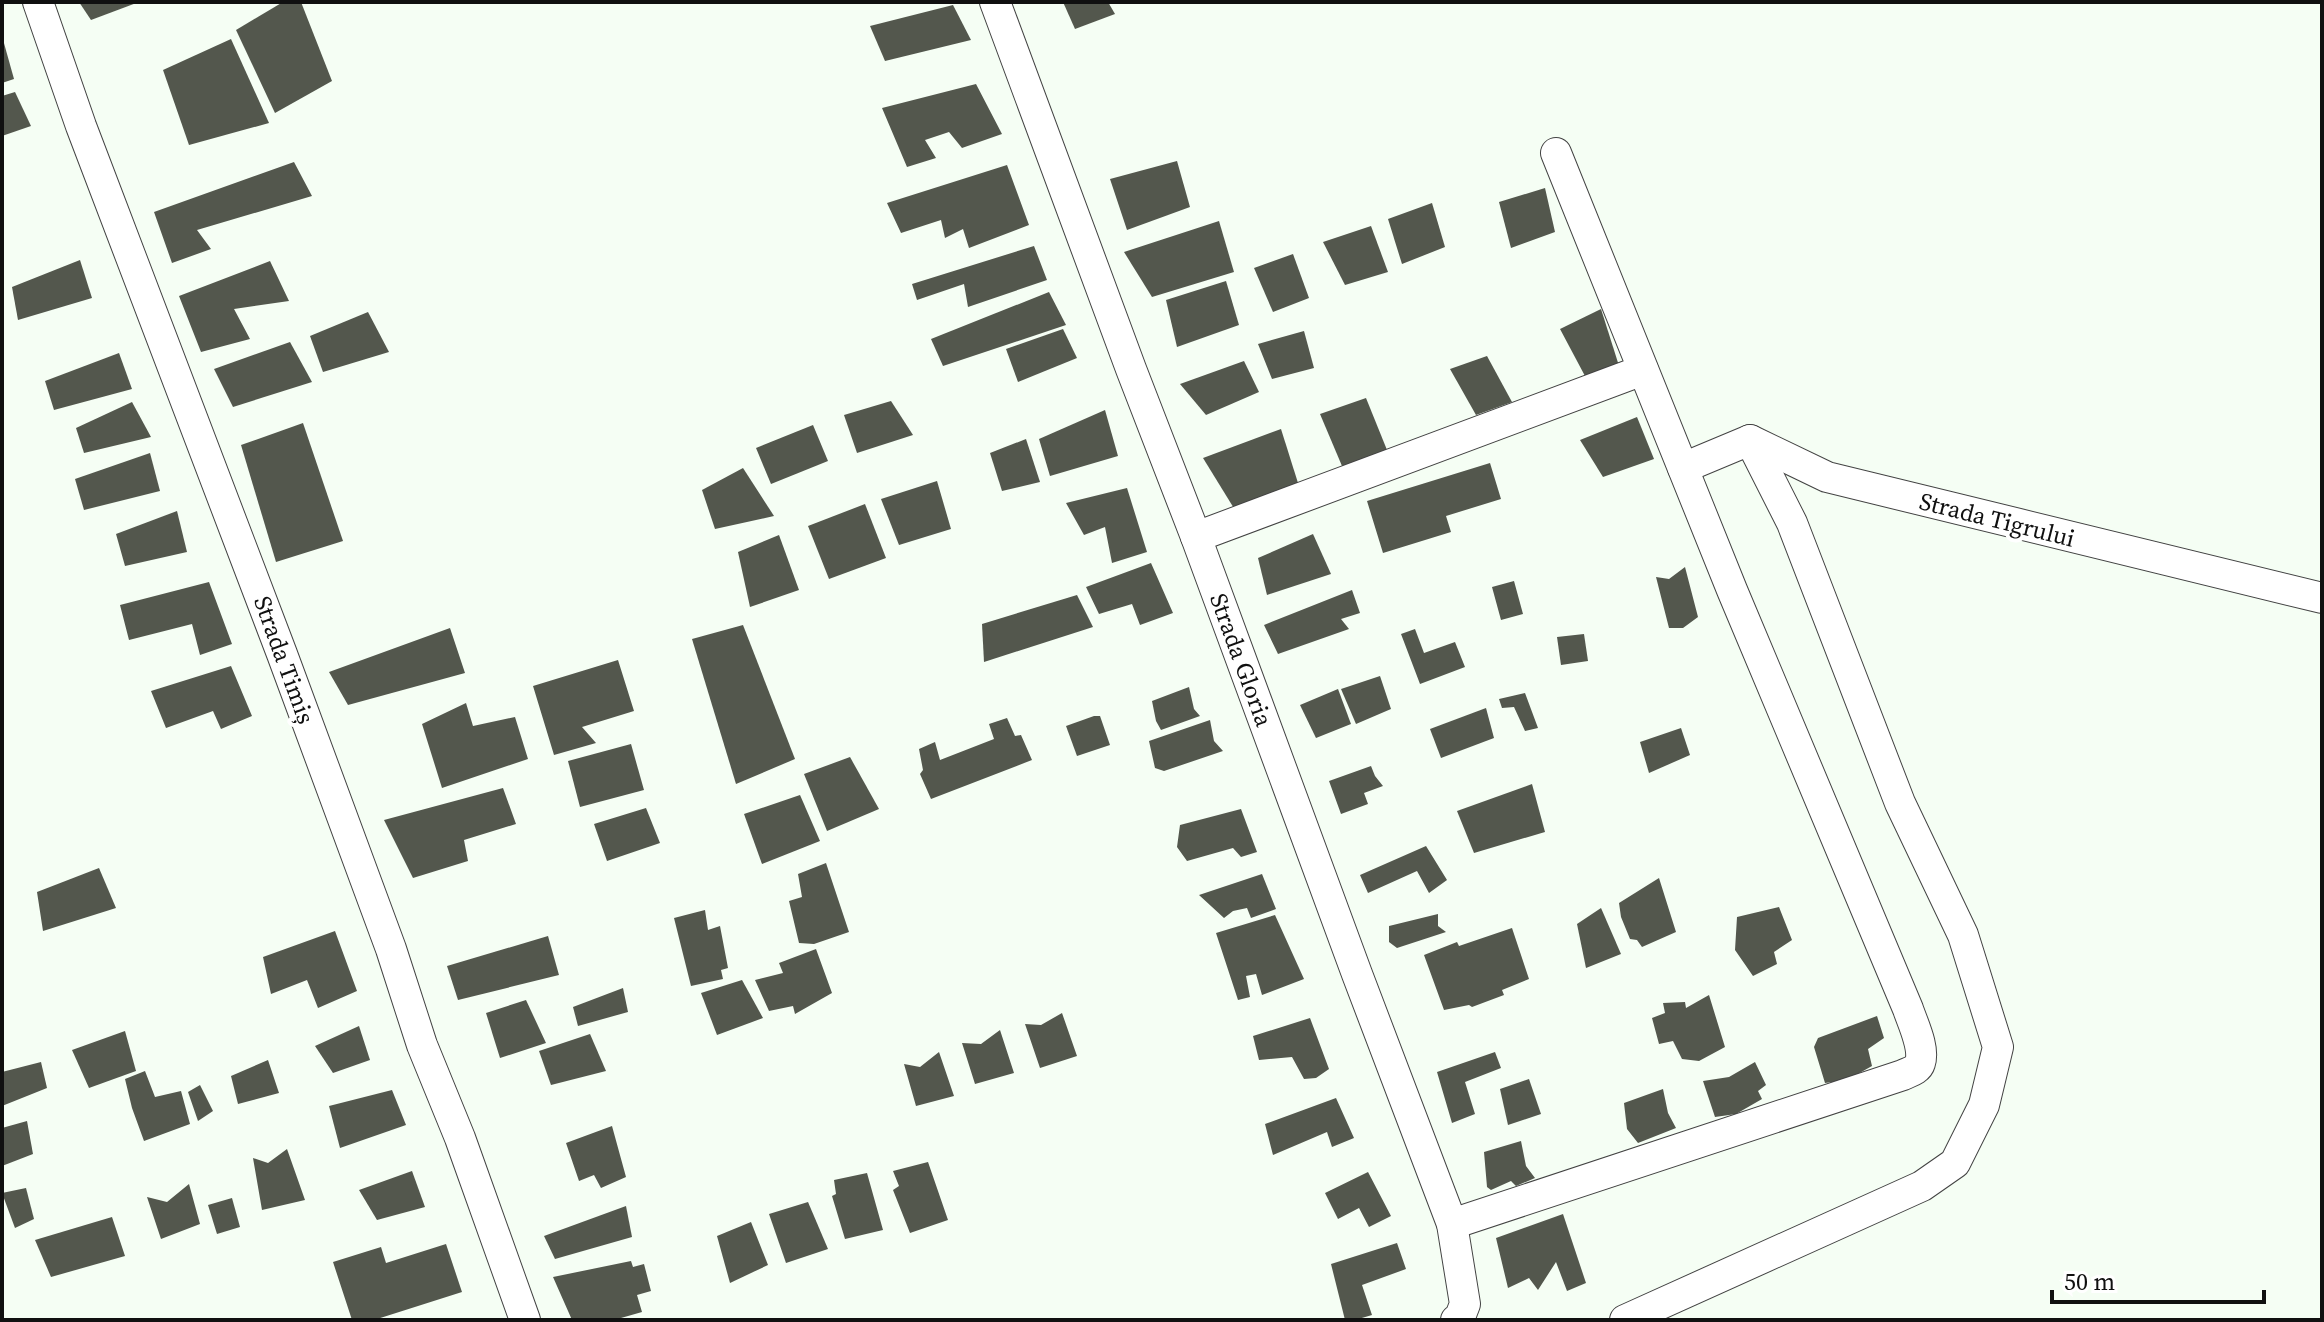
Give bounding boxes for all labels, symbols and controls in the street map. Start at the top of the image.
street label: Strada Tigrului [1916,484,2078,555]
street label: Strada Gloria [1202,589,1281,732]
street label: Strada Timiș [246,591,323,728]
scale bar [2052,1254,2264,1304]
text: 50 m [2064,1265,2115,1298]

